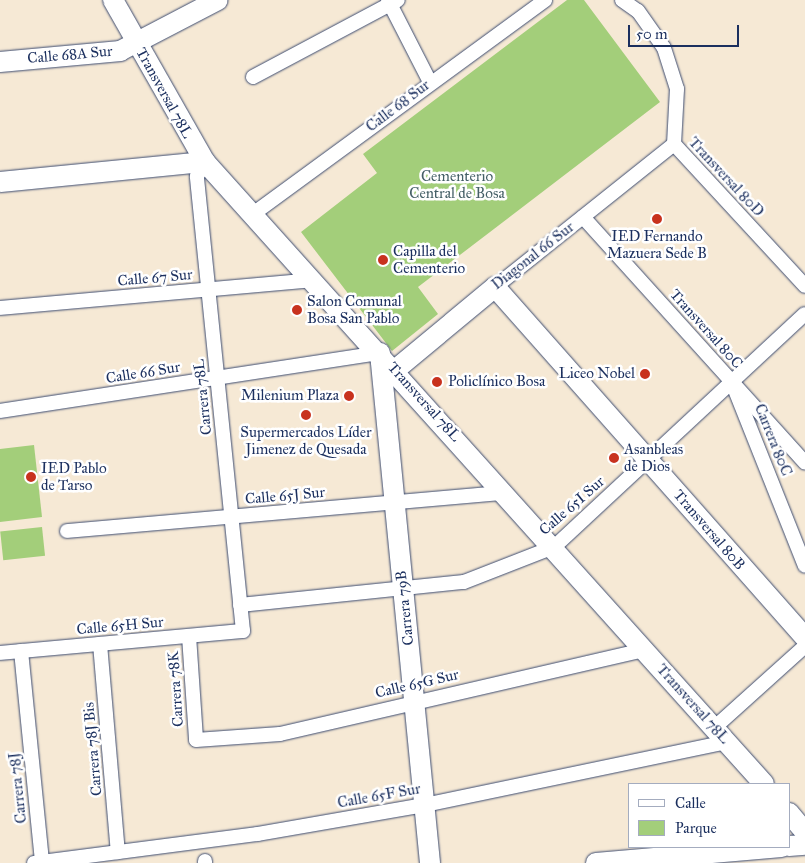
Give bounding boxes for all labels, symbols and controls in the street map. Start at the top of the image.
scale bar [630,15,741,47]
text: 50 m [636,25,668,43]
street label: Calle 68A Sur [27,42,113,68]
street label: Transversal 78L [132,45,196,141]
street label: Calle 68 Sur [363,76,433,136]
street label: Transversal 80D [685,134,767,220]
park label: Cementerio Central de Bosa [409,167,505,202]
marker: IED Fernando Mazuera Sede B [651,213,663,225]
street label: Diagonal 66 Sur [488,218,578,294]
place label: IED Fernando Mazuera Sede B [607,227,707,262]
place label: Capilla del Cementerio [393,242,465,277]
marker: Capilla del Cementerio [377,254,389,266]
street label: Calle 67 Sur [117,266,193,290]
street label: Transversal 80C [666,286,746,372]
place label: Salon Comunal Bosa San Pablo [307,292,402,327]
marker: Salon Comunal Bosa San Pablo [291,304,303,316]
street label: Calle 66 Sur [105,358,181,388]
street label: Carrera 78L [190,358,216,436]
street label: Transversal 78L [384,359,464,445]
place label: Liceo Nobel [559,365,635,383]
marker: Liceo Nobel [639,368,651,380]
place label: Policlínico Bosa [448,373,545,391]
marker: Policlínico Bosa [430,375,444,389]
place label: Milenium Plaza [241,387,339,405]
marker: Milenium Plaza [343,390,355,402]
street label: Carrera 80C [750,401,796,479]
marker: Supermercados Líder Jimenez de Quesada [300,409,312,421]
place label: Supermercados Líder Jimenez de Quesada [240,423,372,458]
place label: Asanbleas de Dios [624,440,683,475]
marker: Asanbleas de Dios [608,452,620,464]
place label: IED Pablo de Tarso [41,459,107,494]
marker: IED Pablo de Tarso [25,471,37,483]
street label: Calle 65I Sur [536,473,608,539]
street label: Calle 65J Sur [244,484,326,508]
street label: Transversal 80B [669,486,749,574]
street label: Carrera 79B [392,570,418,646]
street label: Calle 65H Sur [76,613,164,639]
street label: Carrera 78K [164,651,188,727]
street label: Transversal 78L [653,661,733,747]
street label: Calle 65G Sur [373,666,461,702]
street label: Carrera 78J Bis [80,701,106,797]
street label: Carrera 78J [5,752,31,824]
street label: Calle 65F Sur [336,780,422,812]
legend [628,783,790,848]
text: Calle [675,794,706,812]
text: Parque [675,819,717,837]

